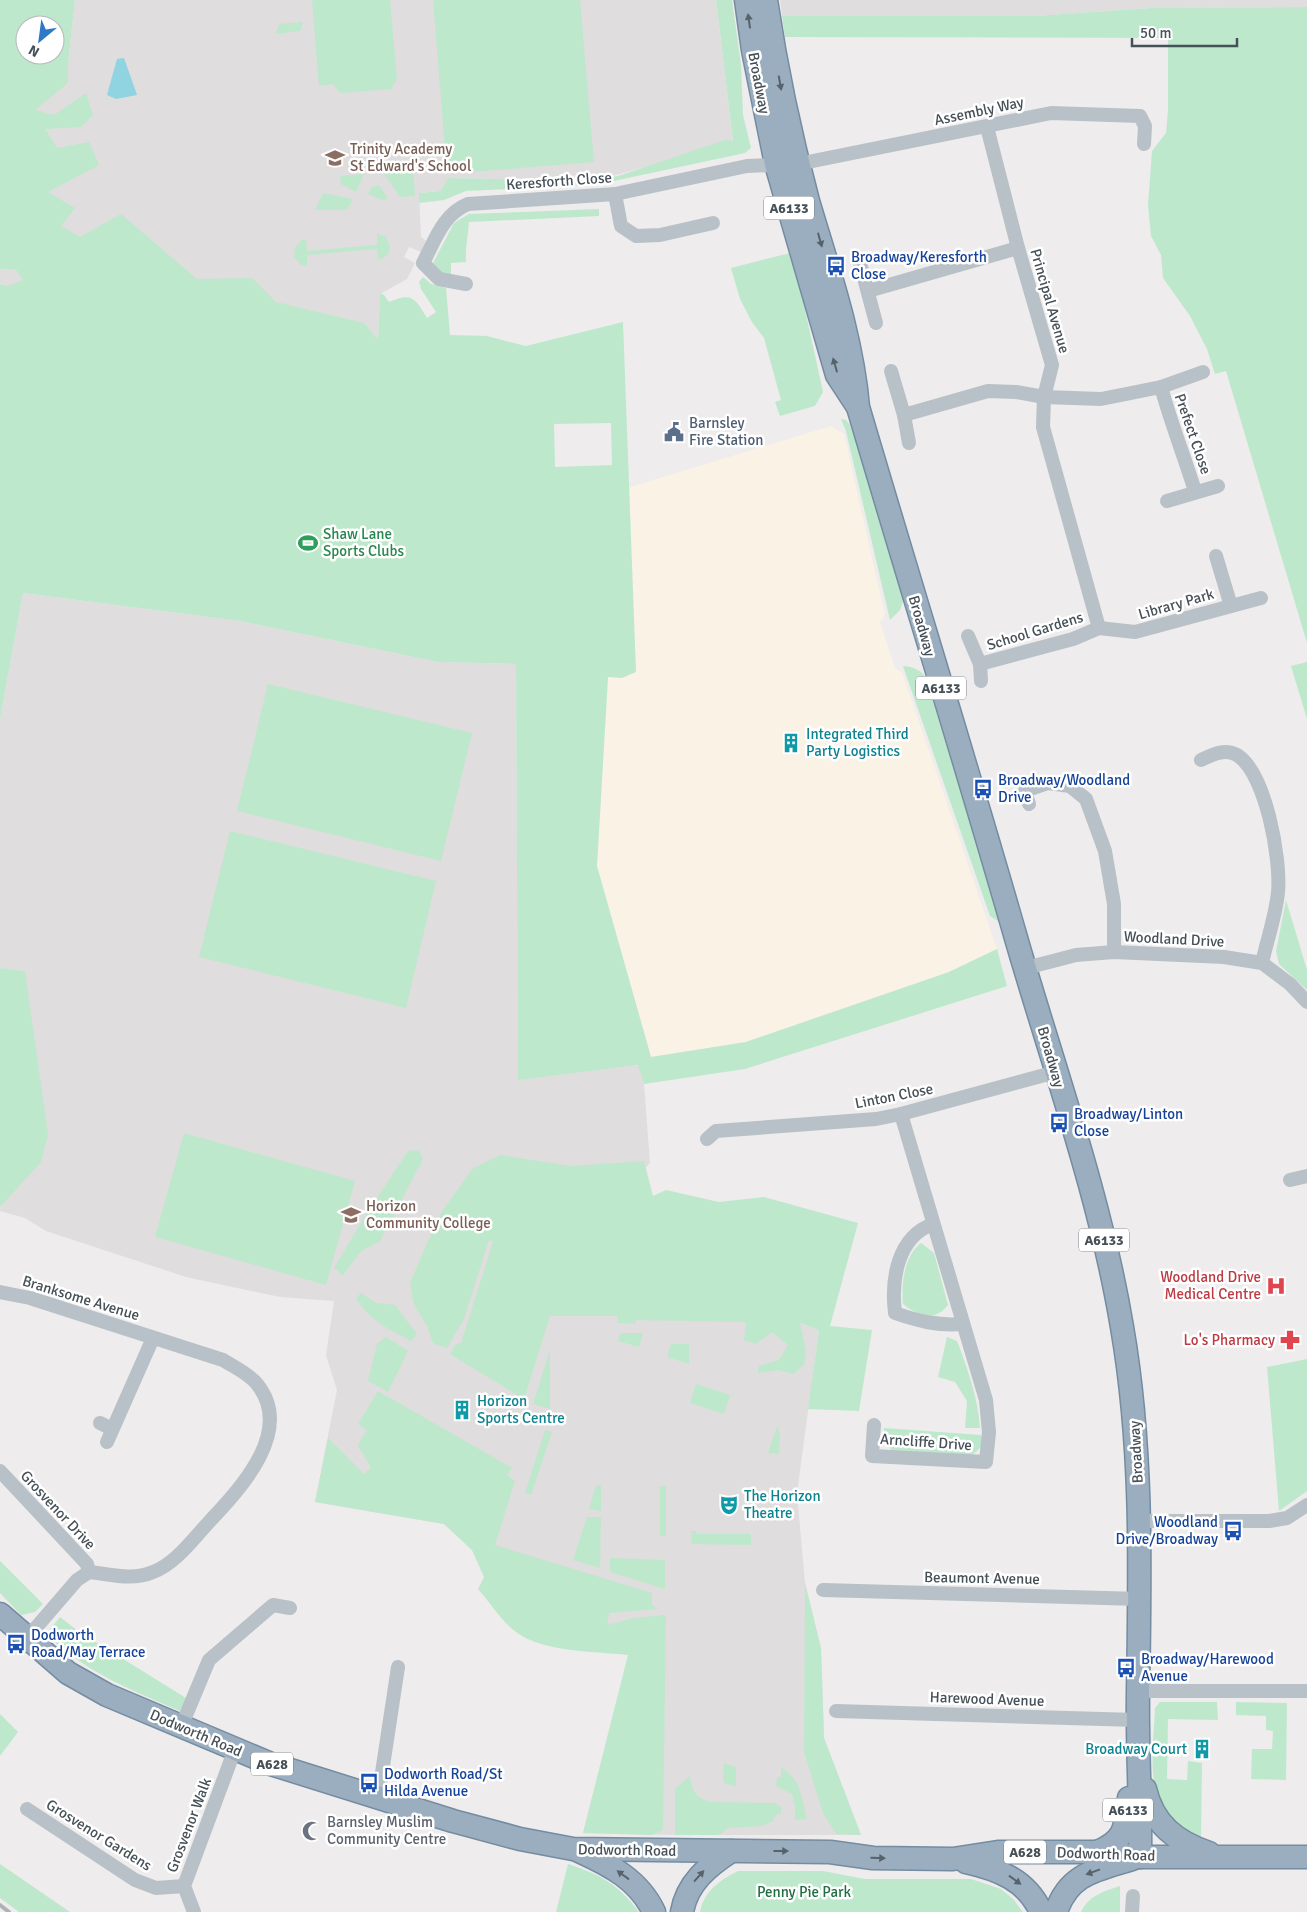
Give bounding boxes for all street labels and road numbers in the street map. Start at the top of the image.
street label: Broadway [744,51,774,115]
street label: Assembly Way [933,93,1025,129]
street label: Keresforth Close [506,168,612,194]
road number: A6133 [764,197,814,220]
street label: Principal Avenue [1026,247,1074,355]
street label: Prefect Close [1171,391,1215,477]
street label: Library Park [1136,585,1216,623]
street label: Broadway [905,593,939,659]
street label: School Gardens [985,608,1086,654]
road number: A6133 [916,676,966,700]
street label: Woodland Drive [1123,927,1225,951]
street label: Broadway [1034,1024,1068,1090]
street label: Linton Close [853,1080,935,1112]
road number: A6133 [1079,1228,1129,1252]
street label: Branksome Avenue [20,1272,142,1324]
street label: Broadway [1125,1420,1147,1484]
street label: Arncliffe Drive [879,1430,973,1454]
street label: Grosvenor Drive [17,1467,99,1553]
street label: Beaumont Avenue [924,1568,1040,1588]
street label: Harewood Avenue [929,1688,1045,1710]
street label: Dodworth Road [147,1705,245,1761]
road number: A628 [251,1752,293,1776]
street label: Grosvenor Walk [163,1775,215,1875]
street label: Grosvenor Gardens [43,1795,155,1875]
road number: A6133 [1103,1798,1153,1822]
street label: Dodworth Road [578,1840,676,1860]
road number: A628 [1004,1840,1046,1864]
street label: Dodworth Road [1056,1843,1156,1865]

